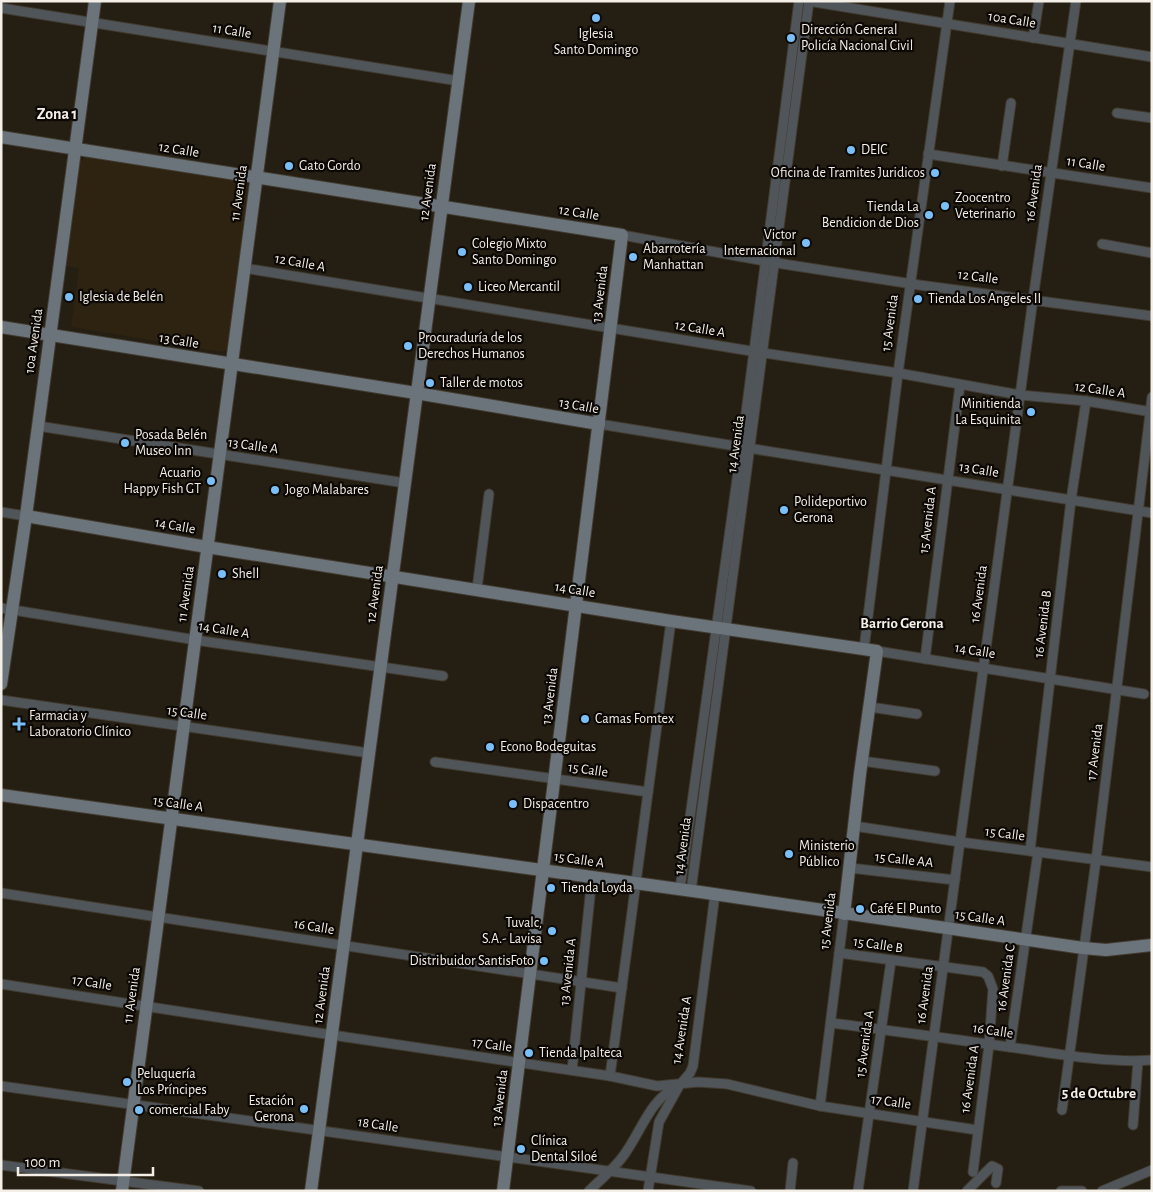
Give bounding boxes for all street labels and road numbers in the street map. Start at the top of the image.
street label: 10a Calle [987,9,1037,31]
street label: 11 Calle [212,21,252,41]
street label: 12 Calle [158,140,200,160]
street label: 11 Calle [1066,154,1106,174]
street label: 12 Avenida [417,162,439,222]
street label: 16 Avenida [1023,163,1045,223]
street label: 11 Avenida [228,164,250,222]
street label: 12 Calle [558,203,600,223]
street label: 12 Calle A [274,252,326,274]
street label: 13 Avenida [590,264,610,323]
street label: 12 Calle [957,268,999,286]
street label: 15 Avenida [879,293,901,352]
street label: 10a Avenida [23,307,46,374]
street label: 12 Calle A [674,318,726,340]
street label: 13 Calle [158,331,200,351]
street label: 12 Calle A [1074,380,1126,400]
street label: 13 Calle [558,396,600,416]
street label: 14 Avenida [725,414,747,474]
street label: 13 Calle A [227,436,279,456]
street label: 13 Calle [958,460,1000,480]
street label: 15 Avenida A [917,486,939,554]
street label: 14 Calle [154,516,196,536]
street label: 12 Avenida [364,564,386,624]
street label: 16 Avenida [968,564,990,624]
street label: 11 Avenida [175,565,197,623]
street label: 14 Calle [554,580,596,600]
street label: 16 Avenida B [1032,589,1054,659]
street label: 14 Calle A [198,619,250,641]
street label: 14 Calle [954,641,996,661]
street label: 13 Avenida [540,666,560,725]
street label: 15 Calle [166,703,208,723]
street label: 17 Avenida [1085,722,1106,781]
street label: 15 Calle [567,760,609,780]
street label: 15 Calle A [152,794,204,814]
street label: 14 Avenida [672,816,694,876]
street label: 15 Calle [984,825,1026,843]
street label: 15 Calle A [553,850,605,870]
street label: 15 Calle AA [874,850,934,870]
street label: 15 Avenida [818,891,839,950]
street label: 15 Calle A [954,908,1006,928]
street label: 16 Calle [293,917,335,937]
street label: 15 Calle B [852,935,904,955]
street label: 13 Avenida A [558,938,578,1006]
street label: 16 Avenida C [994,944,1018,1012]
street label: 12 Avenida [311,965,333,1025]
street label: 16 Avenida [914,965,936,1025]
street label: 11 Avenida [121,966,143,1024]
street label: 17 Calle [71,973,113,993]
street label: 14 Avenida A [670,995,694,1065]
street label: 15 Avenida A [853,1009,877,1079]
street label: 16 Calle [972,1021,1014,1041]
street label: 17 Calle [471,1035,513,1055]
street label: 16 Avenida A [958,1044,982,1114]
street label: 13 Avenida [490,1068,510,1127]
street label: 17 Calle [870,1092,912,1112]
street label: 18 Calle [357,1115,399,1135]

